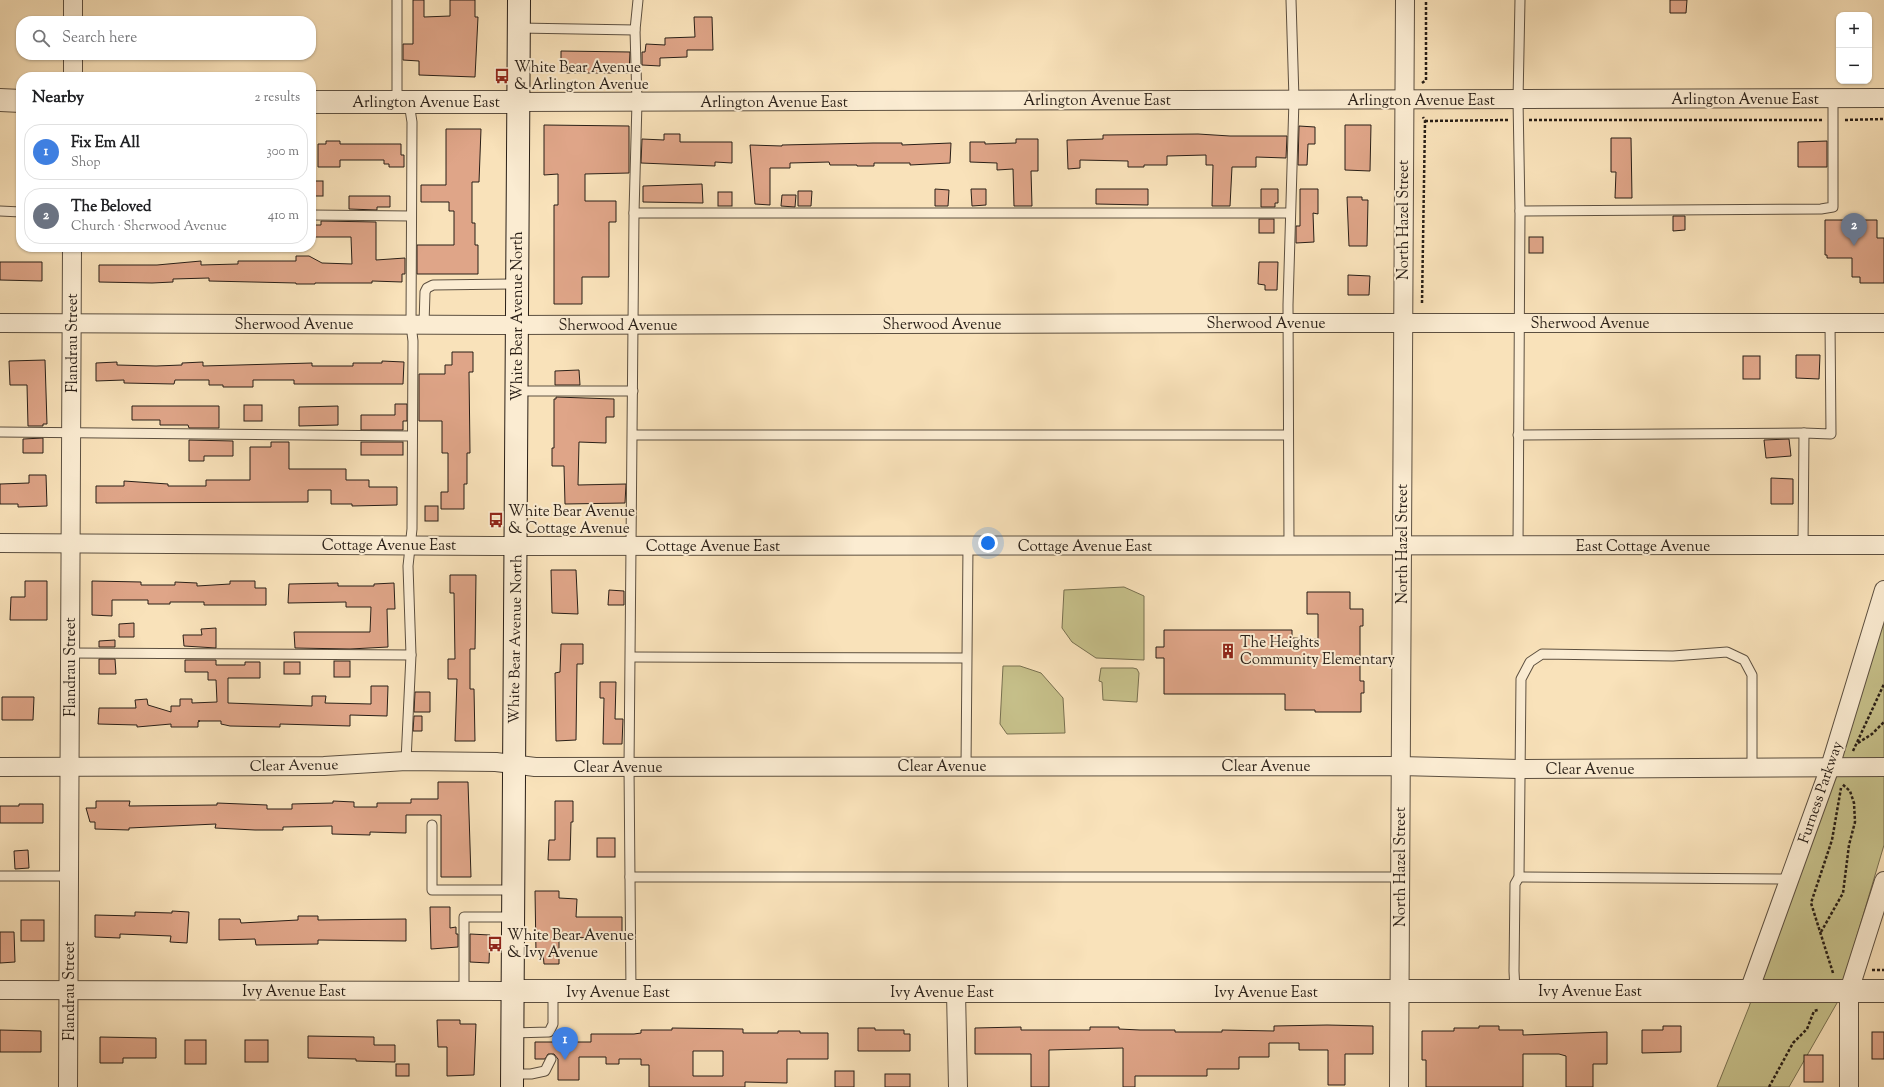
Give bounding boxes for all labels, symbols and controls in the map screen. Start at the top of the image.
map controls [1836,12,1872,84]
button: + [1836,12,1872,48]
search box [16,16,316,60]
icon: search [30,27,52,49]
text: Search here [62,28,137,49]
button: − [1836,48,1872,84]
place label: White Bear Avenue & Arlington Avenue [514,58,649,96]
bus stop icon: White Bear Avenue & Arlington Avenue [493,67,511,85]
text: Nearby [32,86,84,110]
text: 2 results [255,89,300,107]
street label: Arlington Avenue East [1671,90,1819,111]
street label: Arlington Avenue East [1023,91,1171,112]
street label: Arlington Avenue East [1347,91,1495,112]
street label: Arlington Avenue East [352,93,500,114]
street label: Arlington Avenue East [700,93,848,114]
text: Fix Em All [71,133,140,154]
text: 1 [44,143,48,161]
text: 300 m [267,143,299,161]
text: Shop [71,154,100,172]
street label: North Hazel Street [1394,160,1415,280]
text: The Beloved [71,197,151,218]
text: 2 [43,207,49,225]
text: 410 m [268,207,299,225]
pin: 2 [1841,213,1867,246]
text: Church · Sherwood Avenue [71,218,227,236]
street label: White Bear Avenue North [508,231,529,401]
street label: Flandrau Street [63,293,84,393]
street label: Sherwood Avenue [1206,314,1326,335]
street label: Sherwood Avenue [1530,314,1650,335]
street label: Sherwood Avenue [234,315,354,336]
street label: Sherwood Avenue [882,315,1002,336]
street label: Sherwood Avenue [558,316,678,337]
street label: North Hazel Street [1393,484,1414,604]
place label: White Bear Avenue & Cottage Avenue [508,502,635,540]
bus stop icon: White Bear Avenue & Cottage Avenue [487,511,505,529]
your location [978,533,998,553]
street label: Cottage Avenue East [322,536,456,557]
street label: Cottage Avenue East [646,537,780,558]
street label: Cottage Avenue East [1018,537,1152,558]
street label: East Cottage Avenue [1576,537,1710,558]
street label: White Bear Avenue North [505,554,528,724]
street label: Flandrau Street [61,617,82,717]
place label: The Heights Community Elementary [1240,633,1396,671]
building icon: The Heights Community Elementary [1219,642,1237,660]
street label: Furness Parkway [1794,738,1849,846]
street label: Clear Avenue [249,755,339,778]
street label: Clear Avenue [898,757,986,778]
street label: Clear Avenue [1222,757,1310,778]
street label: Clear Avenue [574,758,662,779]
street label: Clear Avenue [1546,760,1634,781]
street label: North Hazel Street [1391,807,1412,927]
place label: White Bear Avenue & Ivy Avenue [507,926,634,964]
bus stop icon: White Bear Avenue & Ivy Avenue [486,935,504,953]
street label: Flandrau Street [60,941,81,1041]
street label: Ivy Avenue East [242,982,346,1003]
street label: Ivy Avenue East [1538,982,1642,1003]
street label: Ivy Avenue East [566,983,670,1004]
street label: Ivy Avenue East [890,983,994,1004]
street label: Ivy Avenue East [1214,983,1318,1004]
pin: 1 [552,1027,578,1060]

